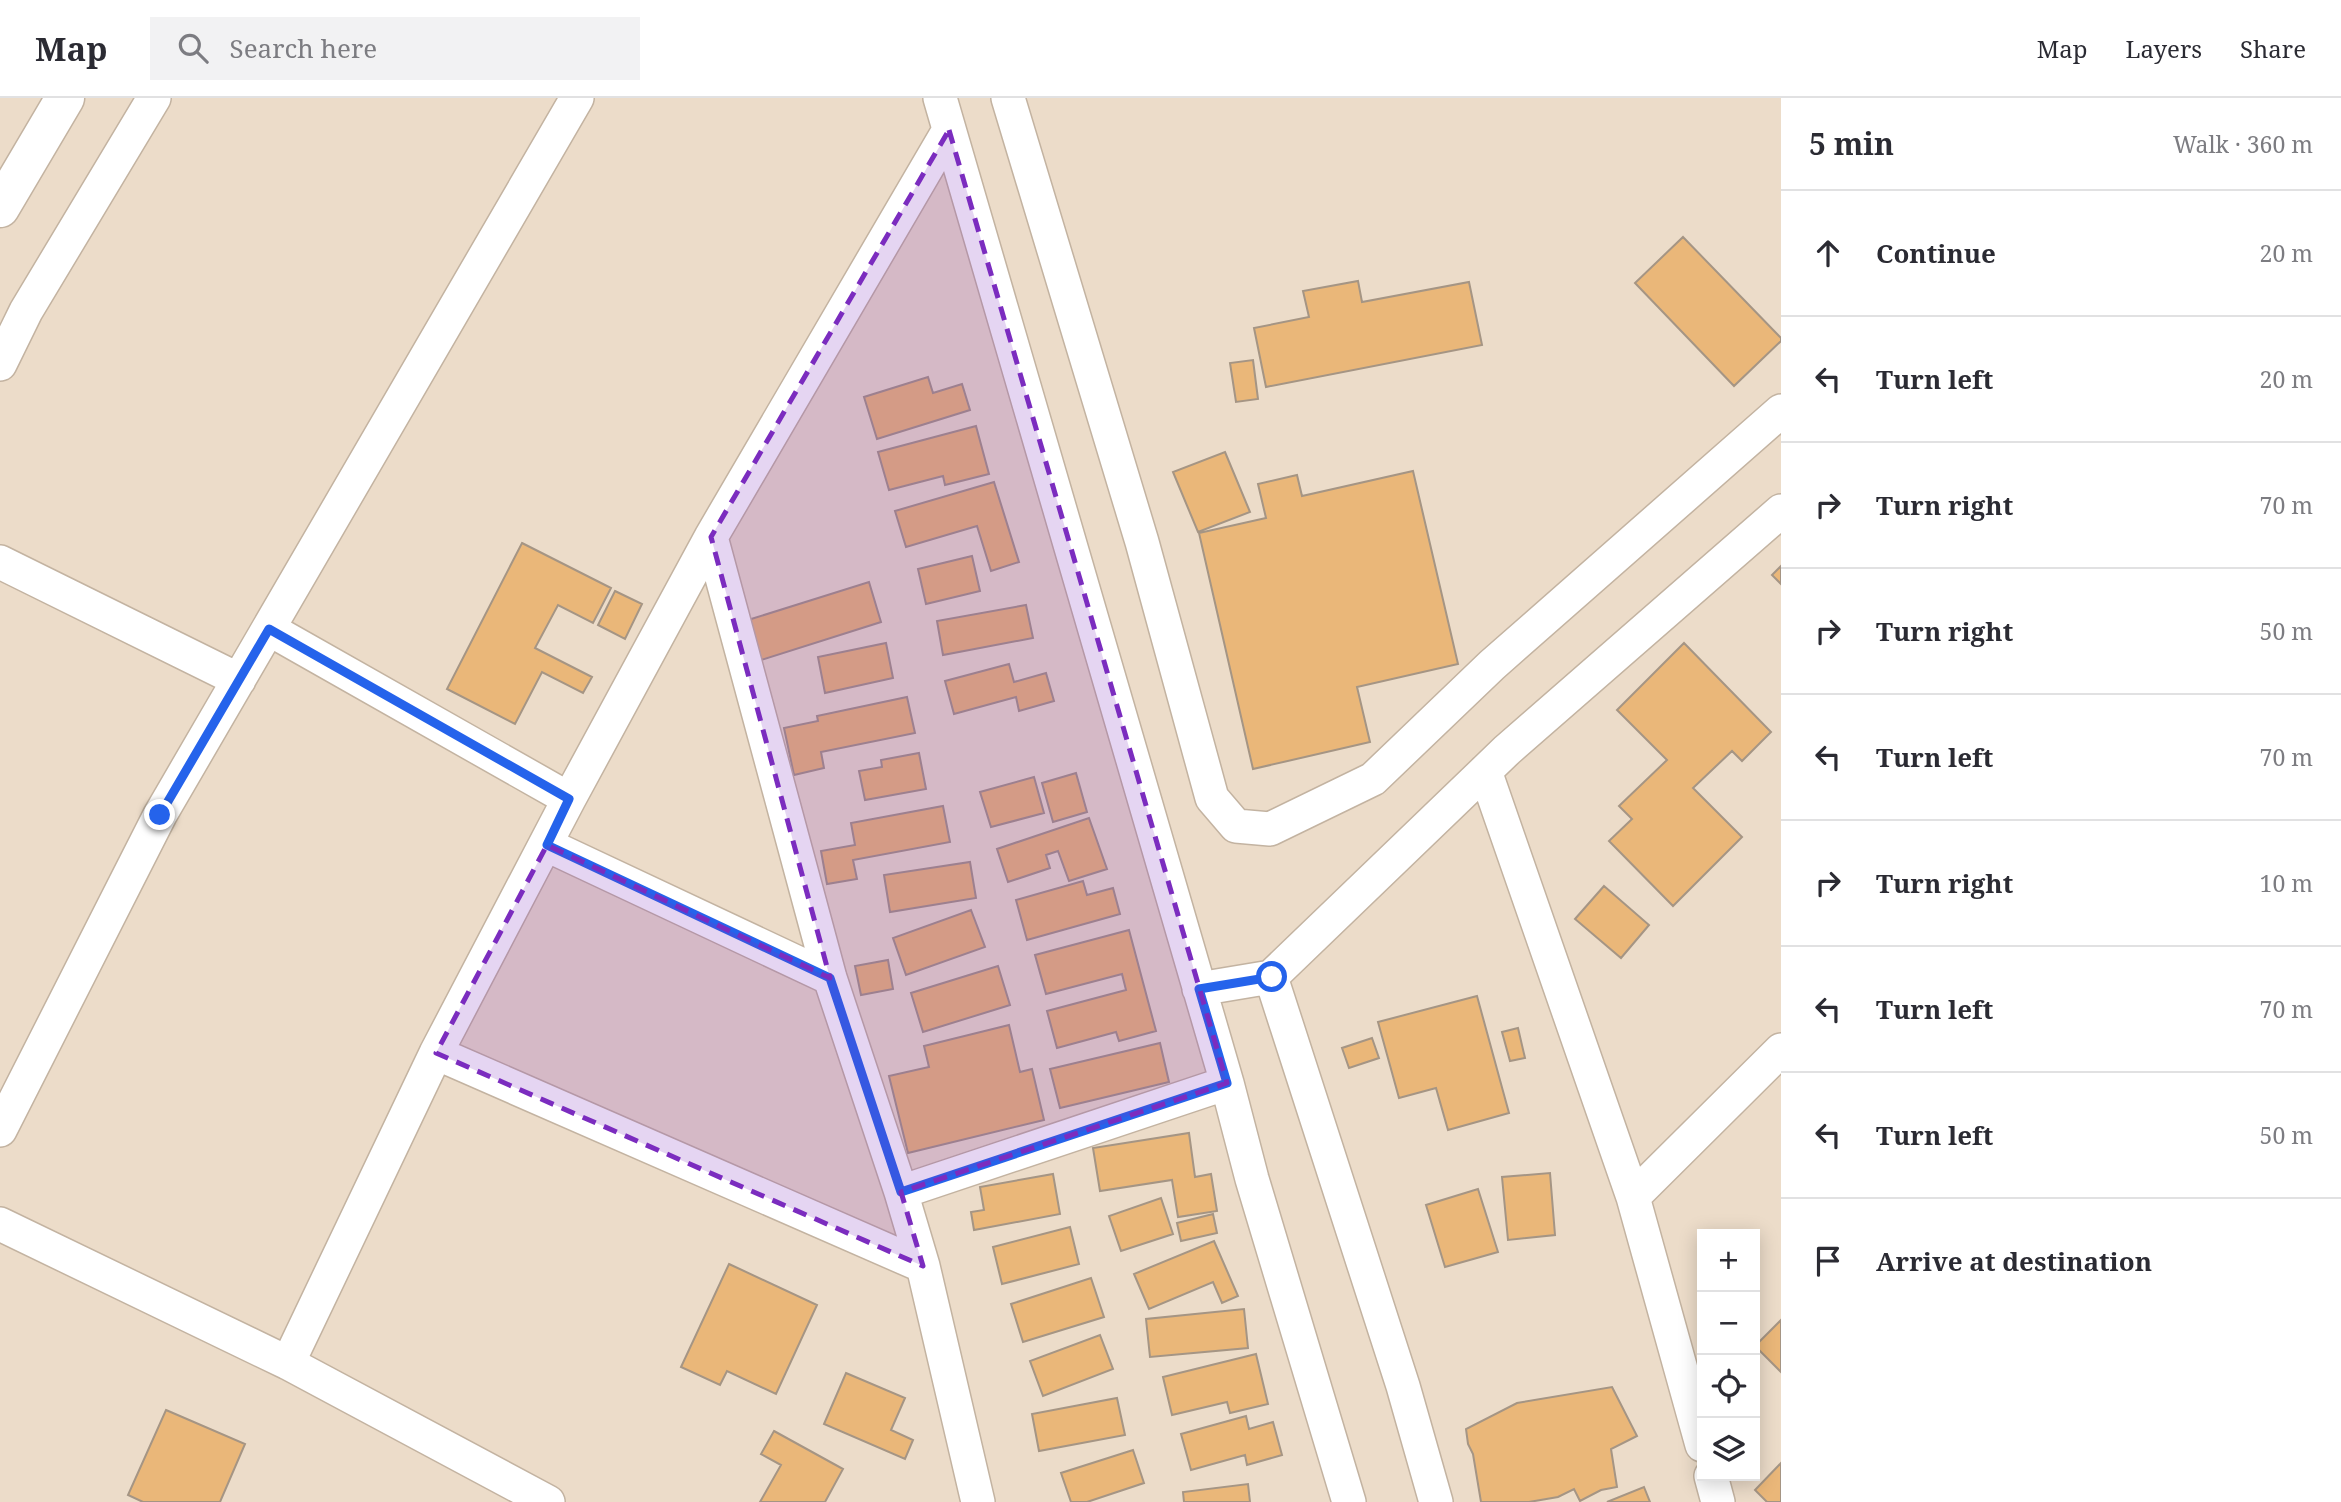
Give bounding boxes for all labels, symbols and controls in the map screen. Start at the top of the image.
search box [150,17,640,80]
text: Map [35,26,108,71]
icon: search [174,29,212,67]
text: Search here [230,30,377,66]
text: Map [2037,32,2088,65]
text: Layers [2126,32,2202,65]
text: Share [2240,32,2306,65]
text: 5 min [1809,123,1894,164]
text: Walk · 360 m [2173,128,2313,160]
icon: ahead [1809,234,1847,272]
text: Continue [1876,235,1996,271]
text: 20 m [2260,237,2313,269]
icon: left [1809,360,1847,398]
text: Turn left [1876,361,1993,397]
text: 20 m [2260,363,2313,395]
icon: right [1809,486,1847,524]
text: Turn right [1876,487,2013,523]
text: 70 m [2260,489,2313,521]
icon: right [1809,612,1847,650]
text: Turn right [1876,613,2013,649]
text: 50 m [2260,615,2313,647]
icon: left [1809,738,1847,776]
text: Turn left [1876,739,1993,775]
text: 70 m [2260,741,2313,773]
route end [144,799,175,830]
icon: right [1809,864,1847,902]
text: Turn right [1876,865,2013,901]
text: 10 m [2260,867,2313,899]
route start [1256,961,1287,992]
icon: left [1809,990,1847,1028]
text: Turn left [1876,991,1993,1027]
text: 70 m [2260,993,2313,1025]
icon: left [1809,1116,1847,1154]
text: Turn left [1876,1117,1993,1153]
text: 50 m [2260,1119,2313,1151]
map controls [1697,1229,1760,1481]
button: + [1697,1229,1760,1292]
icon: arrive [1809,1242,1847,1280]
text: Arrive at destination [1876,1243,2152,1279]
button: − [1697,1292,1760,1355]
button: locate [1697,1355,1760,1418]
button: layers [1697,1418,1760,1481]

